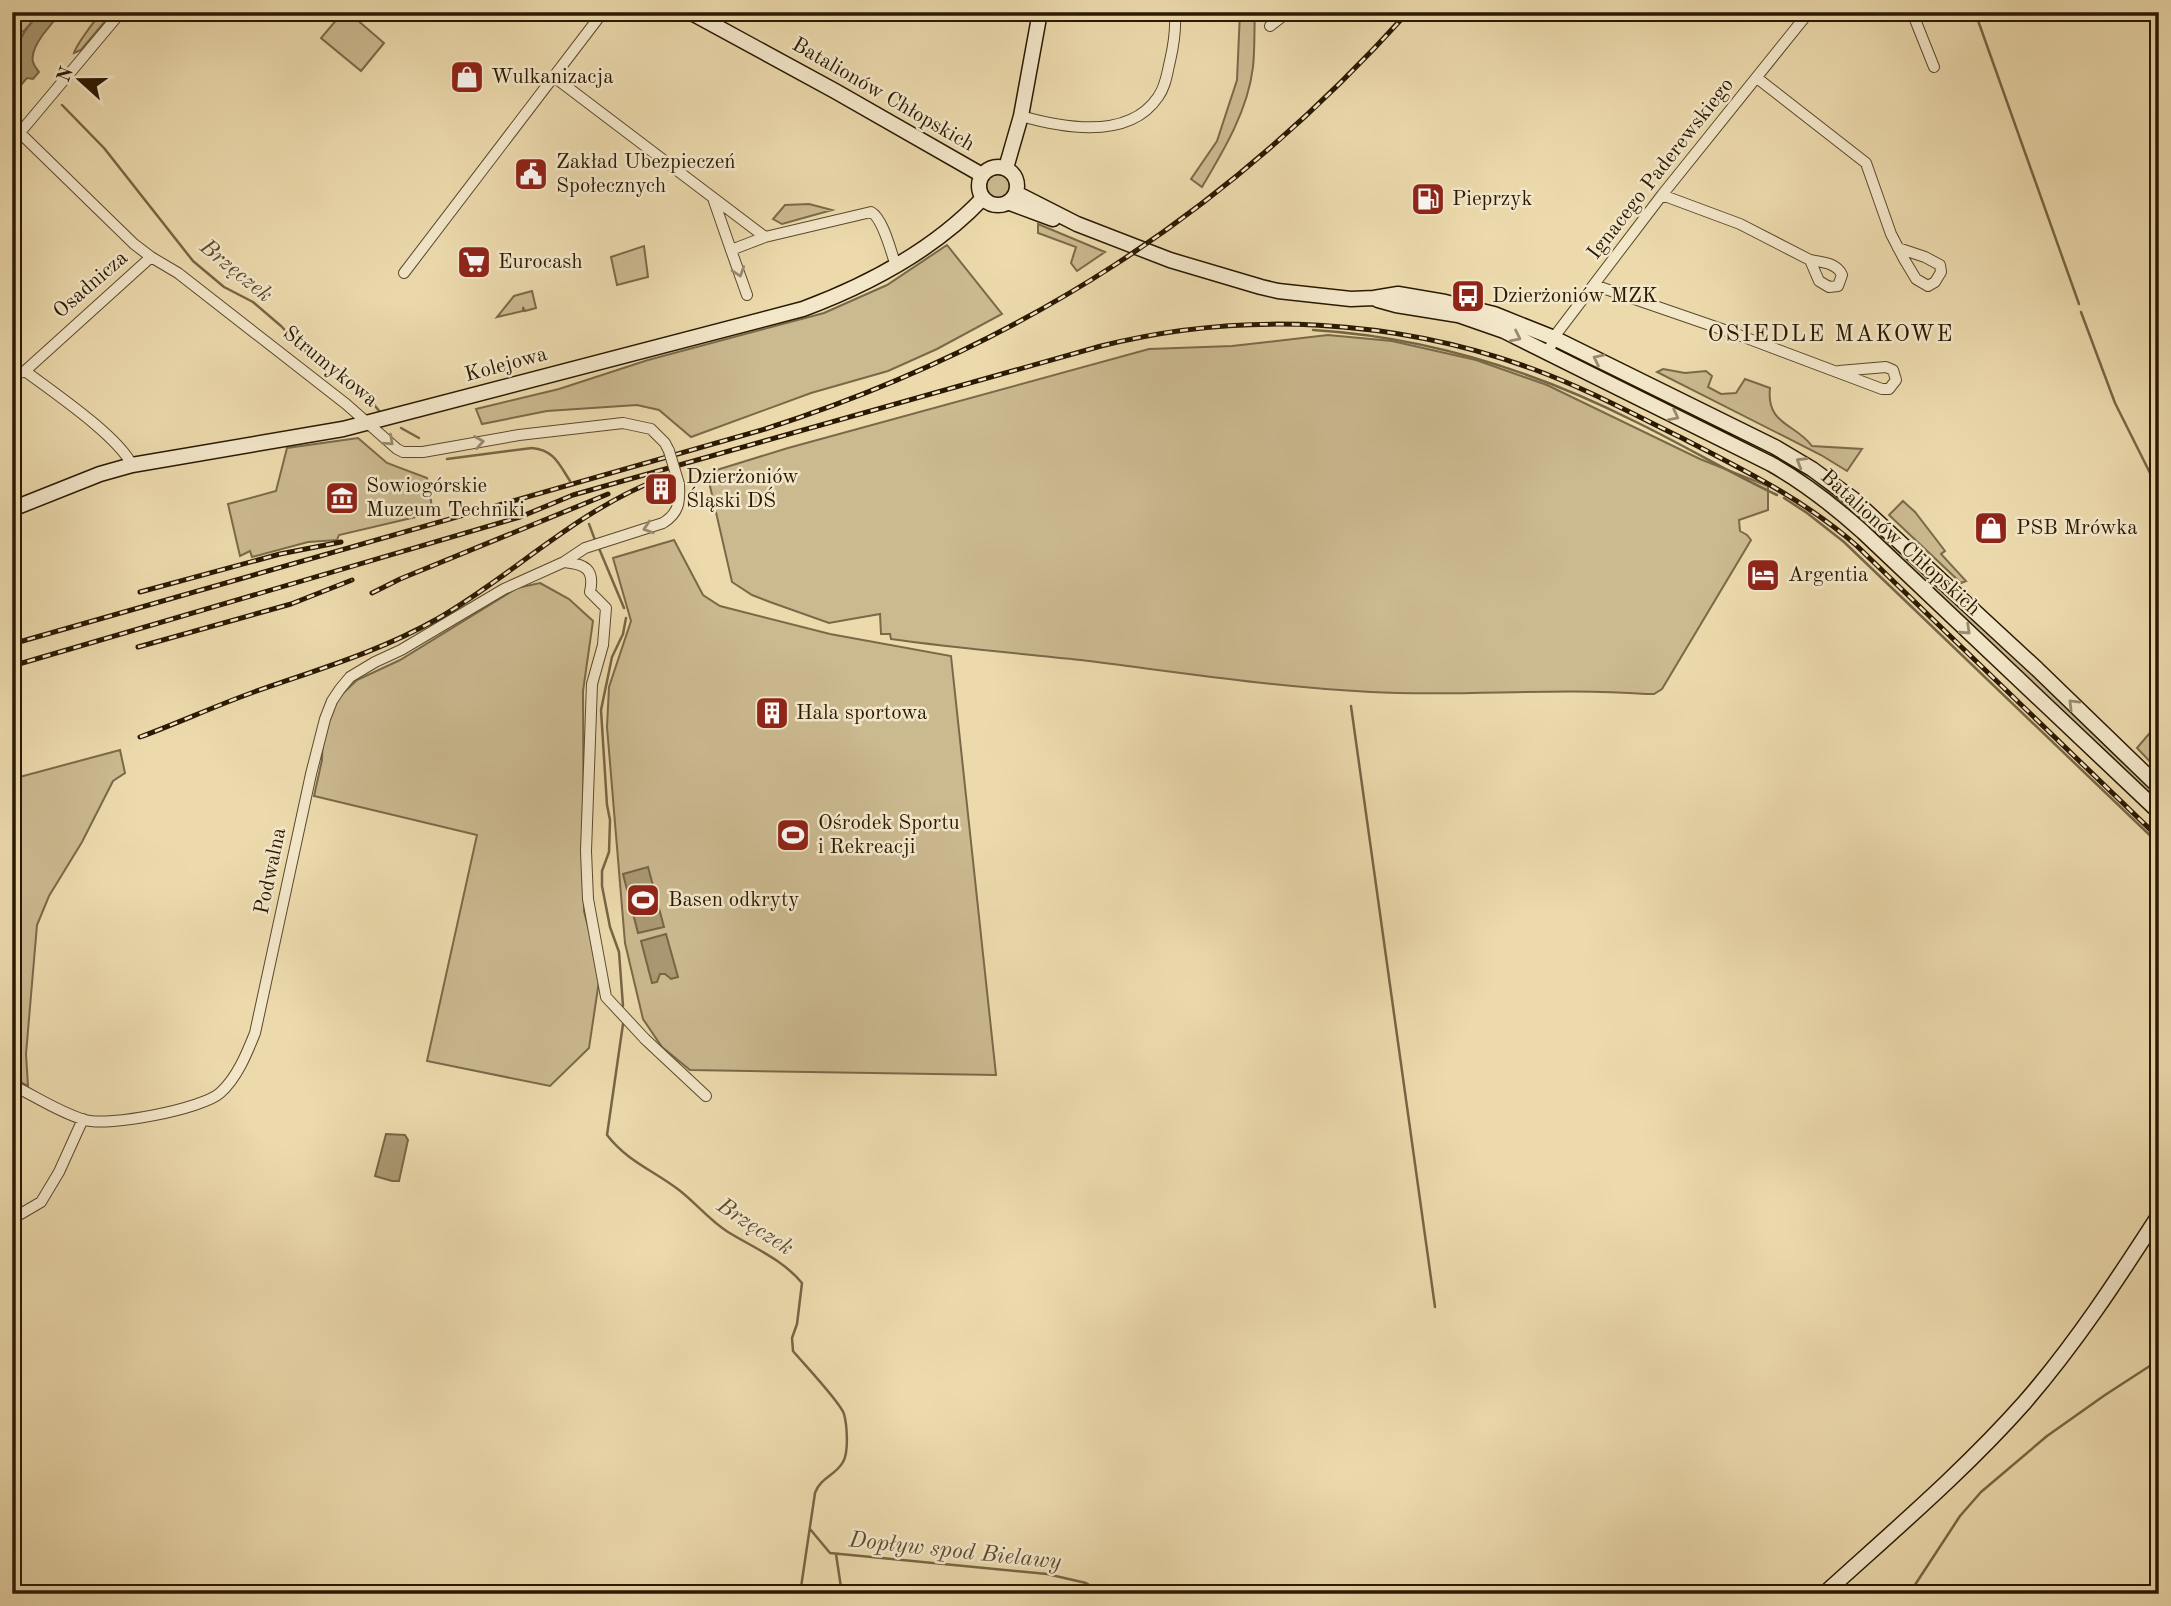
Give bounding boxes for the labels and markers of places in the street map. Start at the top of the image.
shop icon: Wulkanizacja [448,58,486,96]
place label: Wulkanizacja [491,67,614,88]
place label: Zakład Ubezpieczeń Społecznych [556,152,736,197]
public building icon: Zakład Ubezpieczeń Społecznych [512,155,550,193]
fuel station icon: Pieprzyk [1409,180,1447,218]
place label: Pieprzyk [1452,189,1532,210]
supermarket icon: Eurocash [455,243,493,281]
place label: Eurocash [498,252,583,273]
bus stop icon: Dzierżoniów MZK [1449,277,1487,315]
place label: Dzierżoniów MZK [1492,286,1658,307]
place label: Dzierżoniów Śląski DŚ [686,467,799,512]
building icon: Dzierżoniów Śląski DŚ [642,470,680,508]
place label: Sowiogórskie Muzeum Techniki [366,476,525,521]
museum icon: Sowiogórskie Muzeum Techniki [323,479,361,517]
shop icon: PSB Mrówka [1972,509,2010,547]
place label: PSB Mrówka [2016,518,2138,539]
hotel icon: Argentia [1744,556,1782,594]
place label: Argentia [1788,565,1868,586]
building icon: Hala sportowa [753,694,791,732]
place label: Hala sportowa [796,703,927,724]
place label: Ośrodek Sportu i Rekreacji [818,813,960,858]
sports icon: Ośrodek Sportu i Rekreacji [774,816,812,854]
sports icon: Basen odkryty [624,881,662,919]
place label: Basen odkryty [668,890,799,911]

